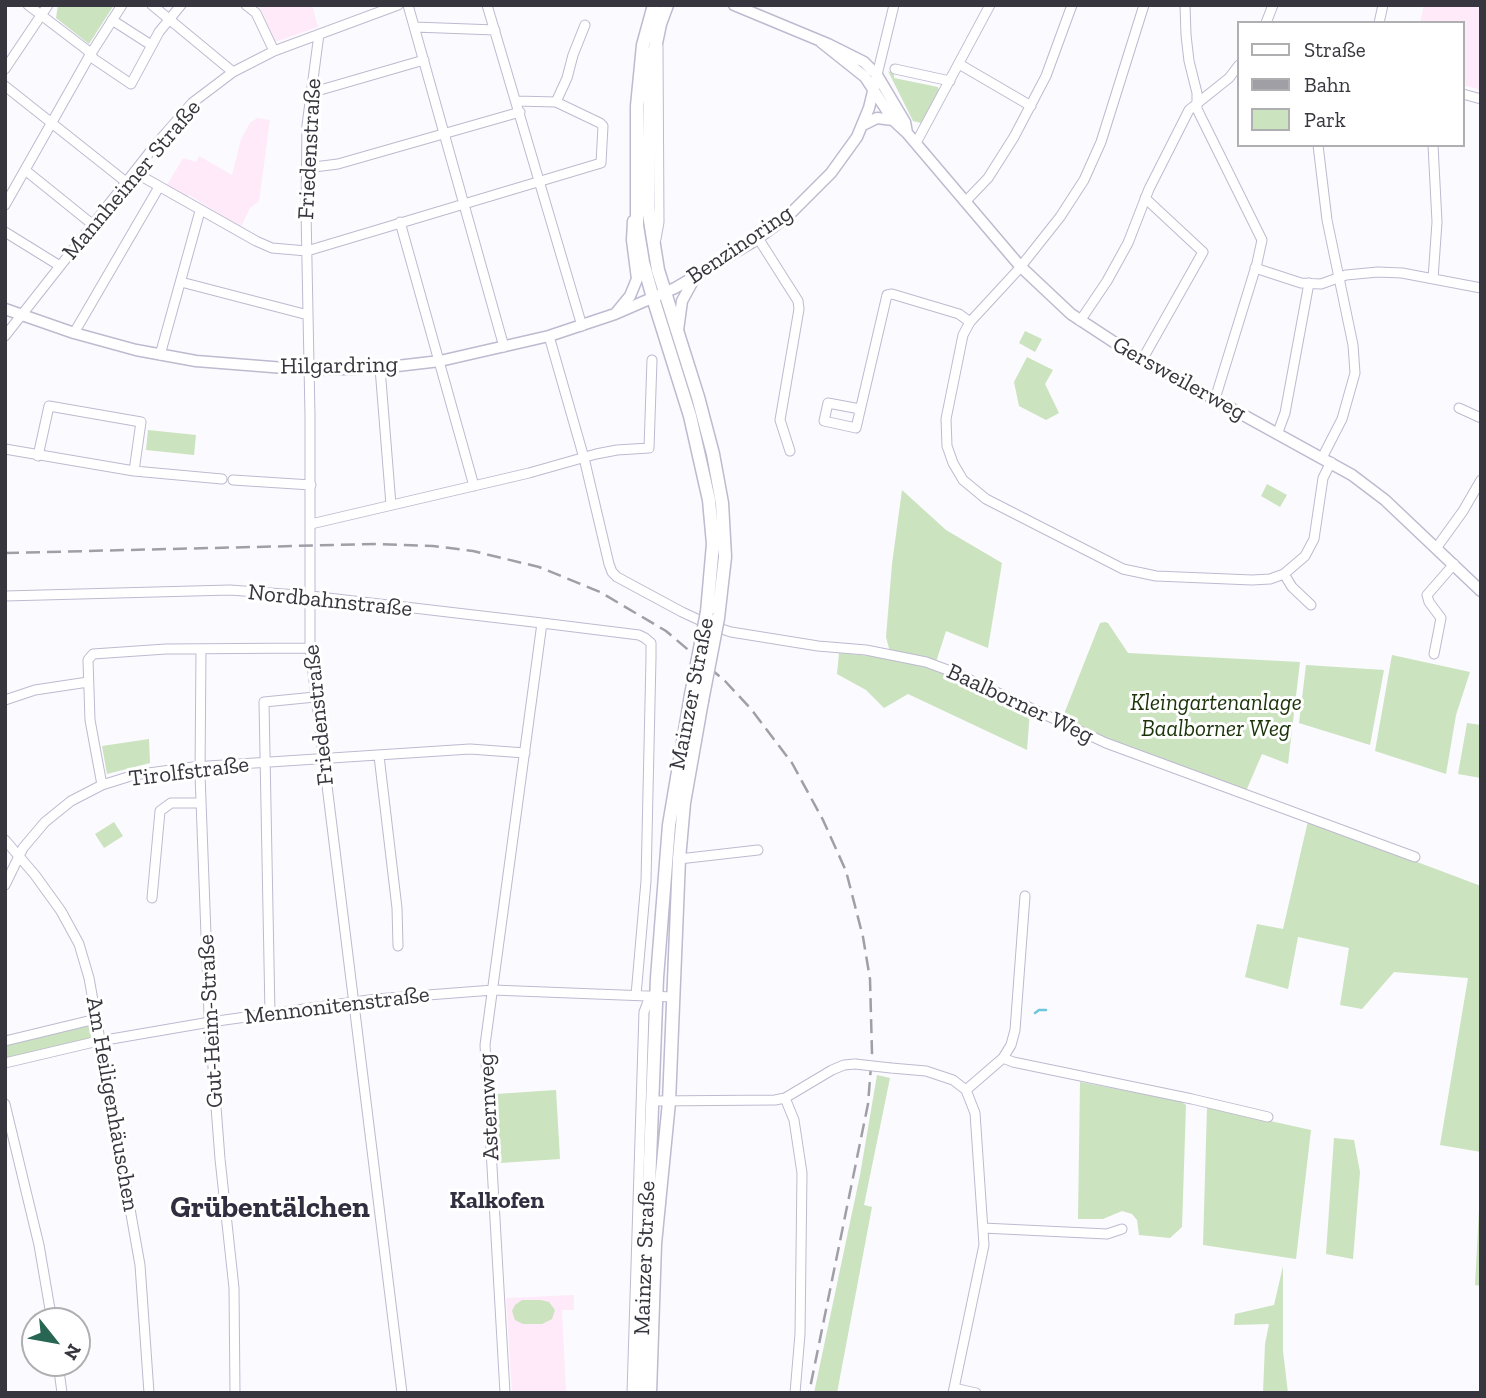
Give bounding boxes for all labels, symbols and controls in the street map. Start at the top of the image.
legend [1238,21,1465,147]
text: Straße [1304,37,1366,62]
text: Bahn [1304,72,1351,97]
street label: Friedenstraße [293,78,327,220]
street label: Mannheimer Straße [57,94,207,266]
text: Park [1304,107,1346,132]
street label: Benzinoring [682,199,798,291]
street label: Gersweilerweg [1107,331,1251,427]
street label: Hilgardring [280,351,398,381]
street label: Nordbahnstraße [246,579,414,623]
street label: Mainzer Straße [664,616,720,772]
street label: Friedenstraße [298,643,340,787]
street label: Baalborner Weg [942,658,1098,750]
park label: Kleingartenanlage Baalborner Weg [1130,689,1302,743]
street label: Tirolfstraße [127,751,251,793]
street label: Gut-Heim-Straße [193,934,229,1108]
street label: Mennonitenstraße [243,981,431,1031]
street label: Am Heiligenhäuschen [80,994,144,1214]
street label: Asternweg [472,1053,506,1161]
street label: Mainzer Straße [629,1180,661,1336]
district label: Kalkofen [450,1187,544,1215]
district label: Grübentälchen [170,1190,370,1226]
north arrow [21,1307,91,1377]
text: N [59,1340,86,1364]

